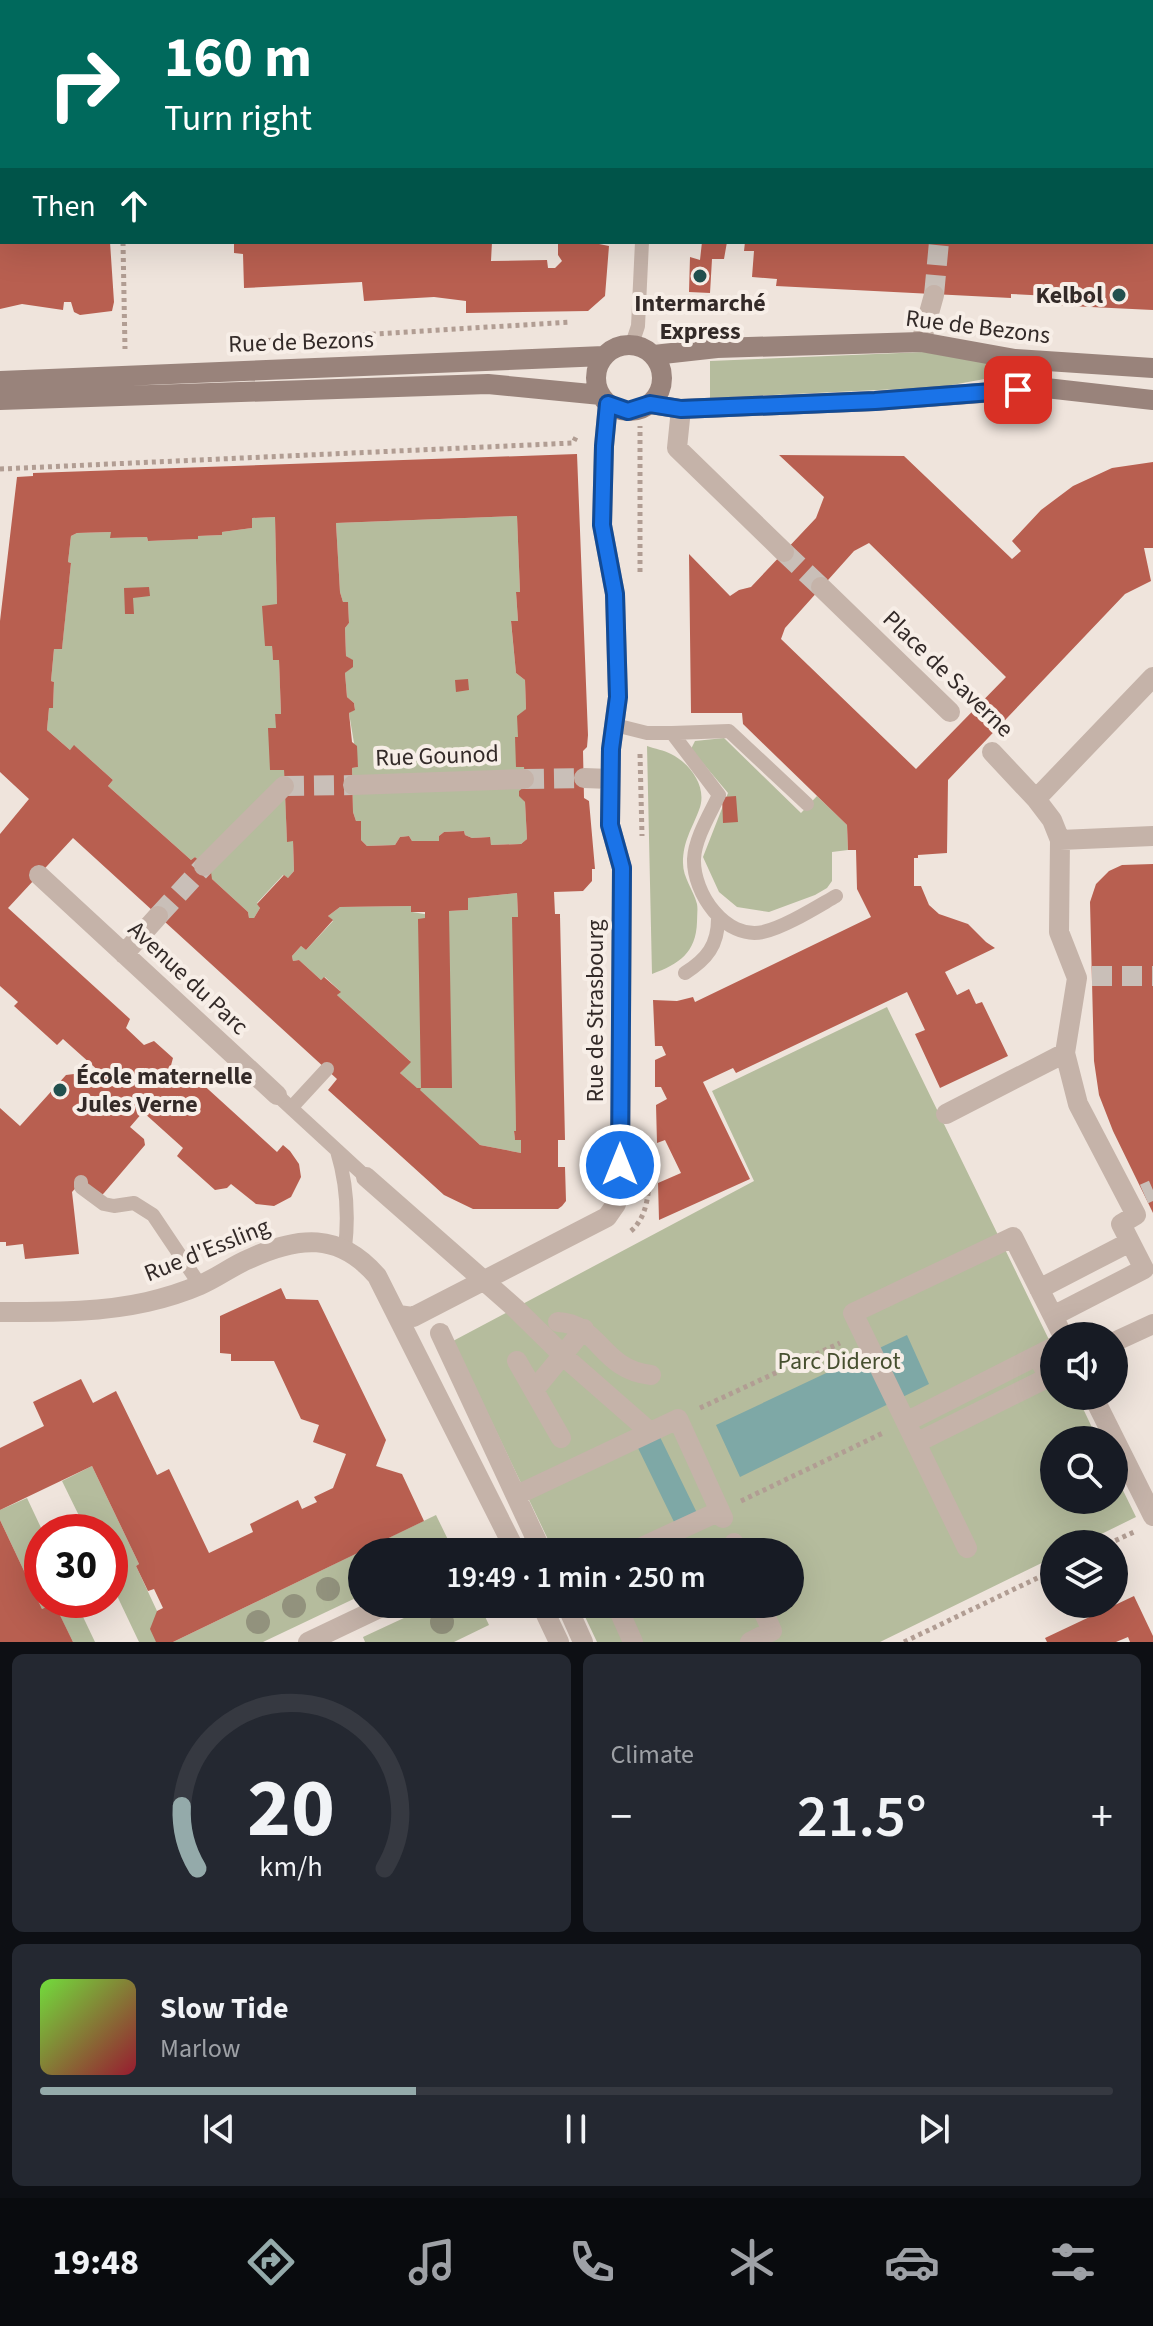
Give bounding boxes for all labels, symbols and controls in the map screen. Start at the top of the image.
text: 160 m [164,19,312,98]
icon: right [32,32,136,136]
text: Turn right [164,93,312,144]
icon: ahead [112,184,156,228]
text: Then [32,185,96,228]
marker: Intermarché Express [691,267,709,285]
place label: Kelbol [1035,278,1103,313]
place label: Intermarché Express [634,286,766,349]
marker: Kelbol [1110,286,1128,304]
street label: Rue de Bezons [904,301,1052,353]
street label: Rue de Bezons [228,322,374,362]
pin [984,356,1052,424]
icon: arrive [996,368,1040,412]
street label: Place de Saverne [875,602,1021,746]
street label: Rue Gounod [375,736,499,776]
street label: Avenue du Parc [120,913,256,1043]
street label: Rue de Strasbourg [578,919,613,1103]
place label: École maternelle Jules Verne [76,1059,253,1122]
marker: École maternelle Jules Verne [51,1081,69,1099]
position arrow [578,1123,662,1207]
street label: Rue d'Essling [139,1209,275,1291]
map controls [1040,1322,1128,1618]
button: sound [1040,1322,1128,1410]
park label: Parc Diderot [777,1344,901,1379]
button: search [1040,1426,1128,1514]
speed limit sign: 30 [24,1514,128,1618]
button: layers [1040,1530,1128,1618]
text: 19:49 · 1 min · 250 m [446,1556,706,1599]
text: Climate [611,1736,694,1773]
text: 20 [247,1750,335,1868]
text: 21.5° [797,1775,927,1860]
text: − [611,1786,632,1849]
text: + [1091,1786,1113,1849]
text: km/h [260,1847,323,1887]
text: Slow Tide [160,1987,289,2030]
text: Marlow [160,2030,240,2067]
icon: previous [197,2107,241,2151]
icon: pause [554,2107,598,2151]
icon: next [912,2107,956,2151]
icon: directions [243,2234,299,2290]
icon: music [404,2234,460,2290]
icon: phone [564,2234,620,2290]
icon: climate [724,2234,780,2290]
icon: car [884,2234,940,2290]
icon: filters [1045,2234,1101,2290]
text: 19:48 [52,2237,139,2288]

